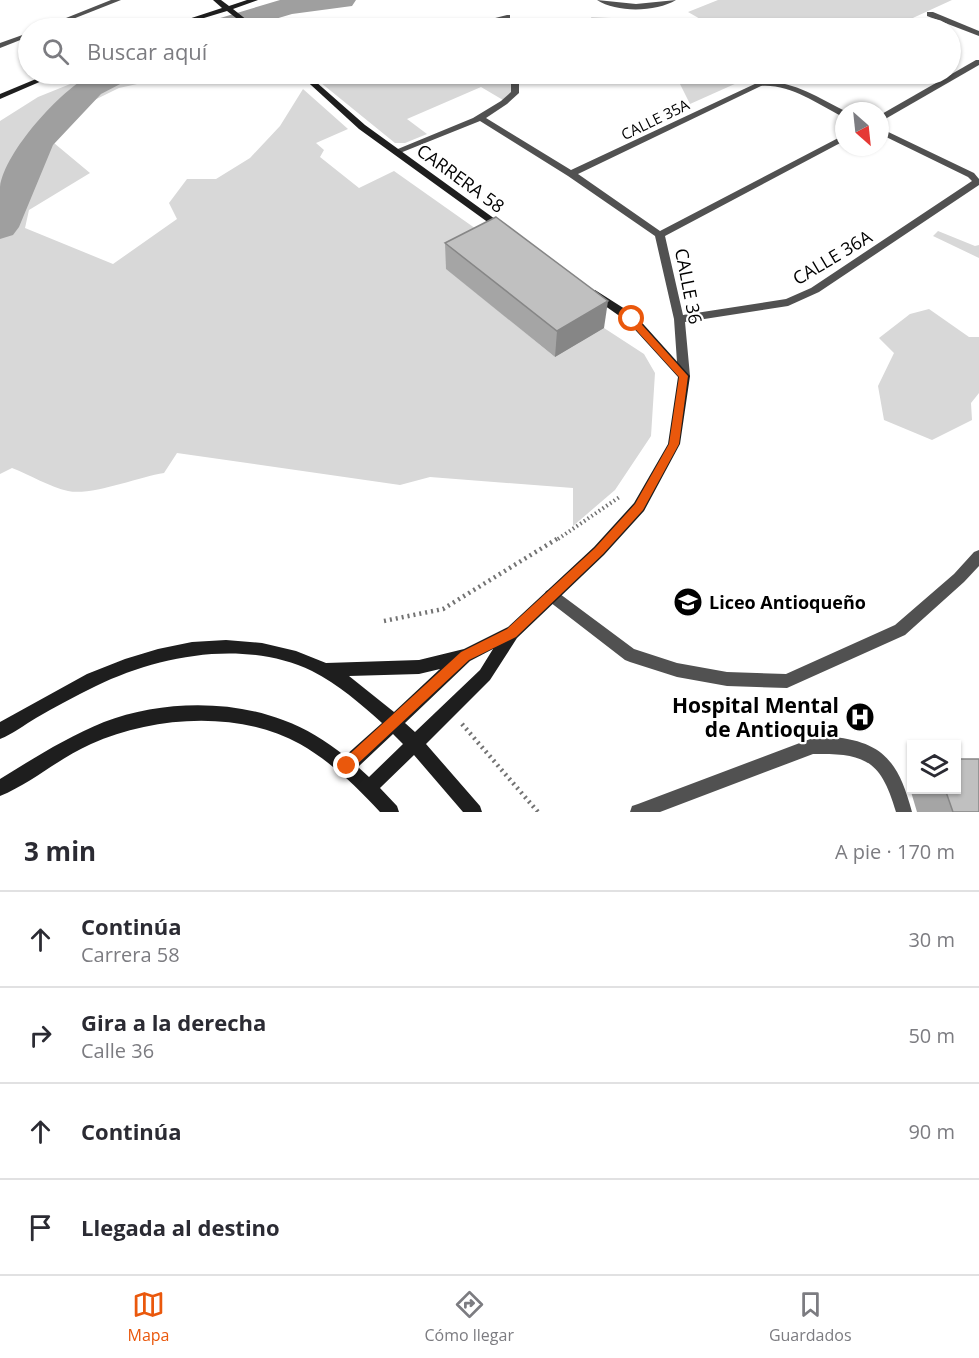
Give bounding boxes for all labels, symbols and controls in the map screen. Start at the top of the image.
search box [18,18,961,84]
icon: search [39,35,72,68]
text: Buscar aquí [87,36,207,66]
street label: CALLE 35A [618,94,693,144]
north arrow [835,102,889,156]
street label: CARRERA 58 [412,138,510,218]
street label: CALLE 36A [788,224,876,290]
street label: CALLE 36 [670,246,708,326]
route start [618,305,644,331]
school or university icon: Liceo Antioqueño [672,586,704,618]
place label: Liceo Antioqueño [709,590,866,614]
place label: Hospital Mental de Antioquia [672,691,839,743]
hospital icon: Hospital Mental de Antioquia [844,701,876,733]
map controls [907,740,961,794]
button: layers [907,740,961,794]
route end [333,752,359,778]
text: 3 min [24,833,96,869]
text: A pie · 170 m [835,838,955,865]
text: Continúa [81,911,182,941]
icon: ahead [24,923,57,956]
text: 30 m [908,926,955,953]
text: Carrera 58 [81,941,180,968]
text: Gira a la derecha [81,1007,266,1037]
icon: right [24,1019,57,1052]
text: 50 m [908,1022,955,1049]
text: Calle 36 [81,1037,154,1064]
icon: ahead [24,1115,57,1148]
text: Continúa [81,1116,182,1146]
text: 90 m [908,1118,955,1145]
icon: arrive [24,1211,57,1244]
text: Llegada al destino [81,1212,280,1242]
tab: Mapa [127,1288,169,1346]
tab: Cómo llegar [424,1288,514,1346]
tab: Guardados [769,1288,852,1346]

